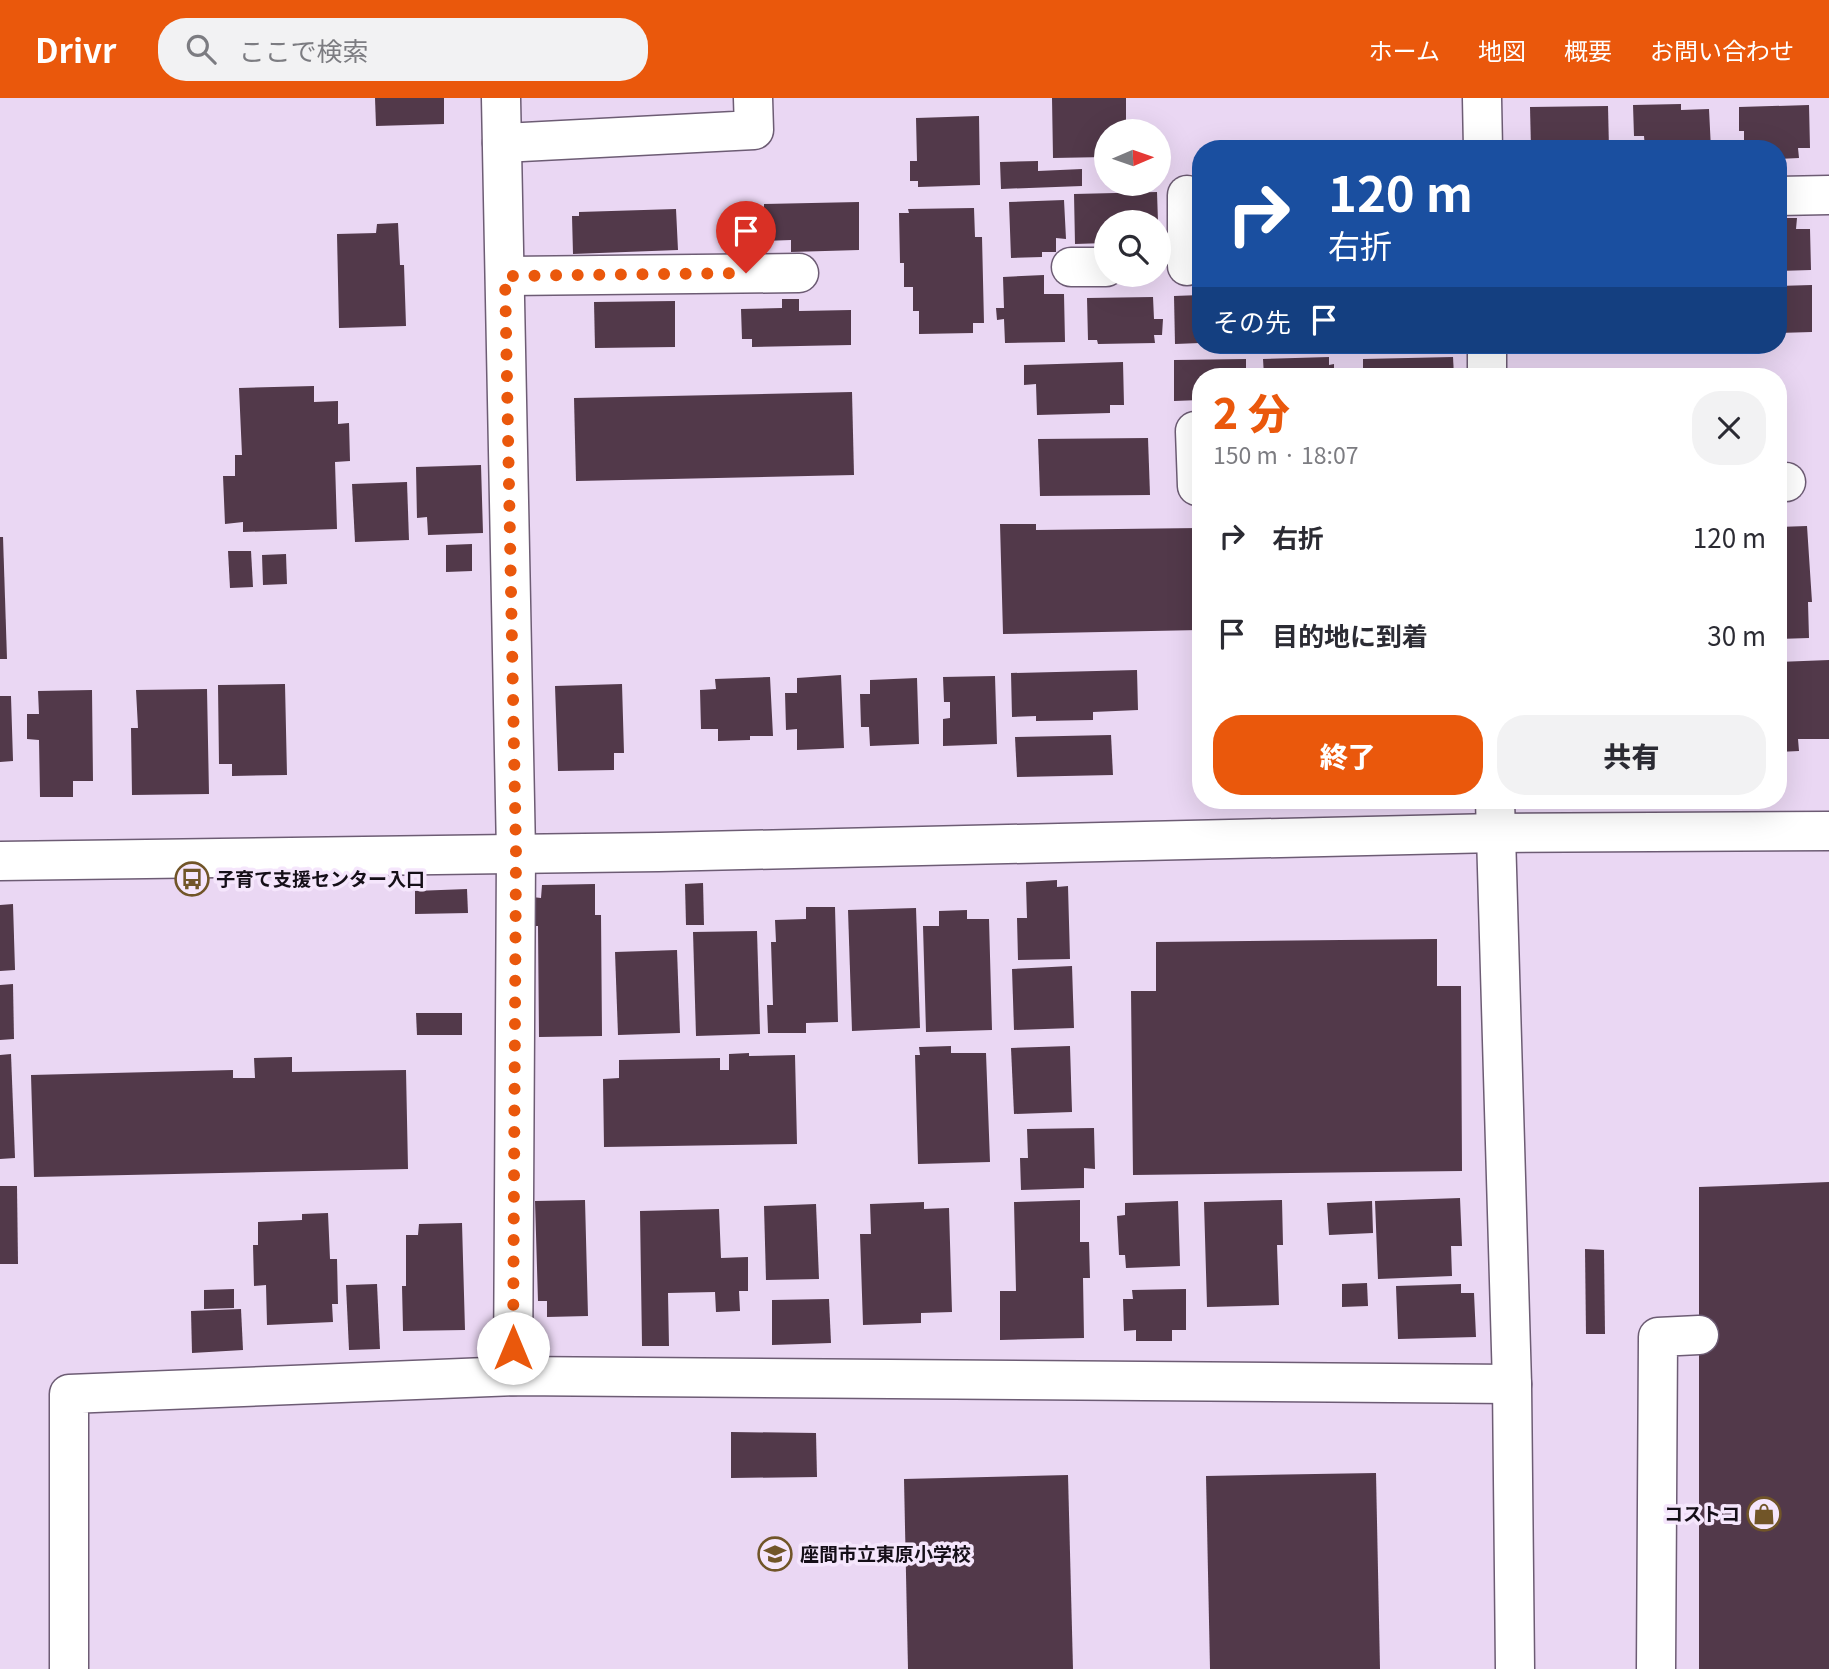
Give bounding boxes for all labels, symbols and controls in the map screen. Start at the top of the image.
search box [158,18,648,81]
text: Drivr [35,25,116,73]
icon: search [182,30,220,68]
text: ここで検索 [238,31,368,68]
text: ホーム [1369,32,1440,67]
text: 地図 [1478,32,1526,67]
text: 概要 [1564,32,1612,67]
text: お問い合わせ [1650,32,1794,67]
north arrow [1094,119,1171,196]
map controls [1094,119,1171,287]
text: 120 m [1328,155,1473,226]
icon: right [1213,168,1304,259]
pin [716,201,776,273]
button: search [1094,210,1171,287]
icon: arrive [727,212,765,250]
text: 右折 [1328,221,1392,267]
icon: arrive [1305,301,1343,339]
text: その先 [1213,302,1291,339]
text: 2 分 [1213,380,1290,441]
button: close [1692,391,1766,465]
text: 150 m · 18:07 [1213,437,1358,471]
icon: right [1213,517,1251,555]
text: 右折 [1272,518,1324,555]
text: 120 m [1693,518,1766,555]
icon: arrive [1213,615,1251,653]
text: 目的地に到着 [1272,616,1428,653]
text: 30 m [1707,616,1766,653]
button: 終了 [1213,715,1483,795]
button: 共有 [1497,715,1766,795]
bus stop icon: 子育て支援センター入口 [173,860,211,898]
place label: 子育て支援センター入口 [216,864,425,891]
position arrow [476,1311,550,1385]
shop icon: コストコ [1745,1495,1783,1533]
place label: コストコ [1664,1499,1740,1526]
school or university icon: 座間市立東原小学校 [756,1535,794,1573]
place label: 座間市立東原小学校 [800,1539,971,1566]

